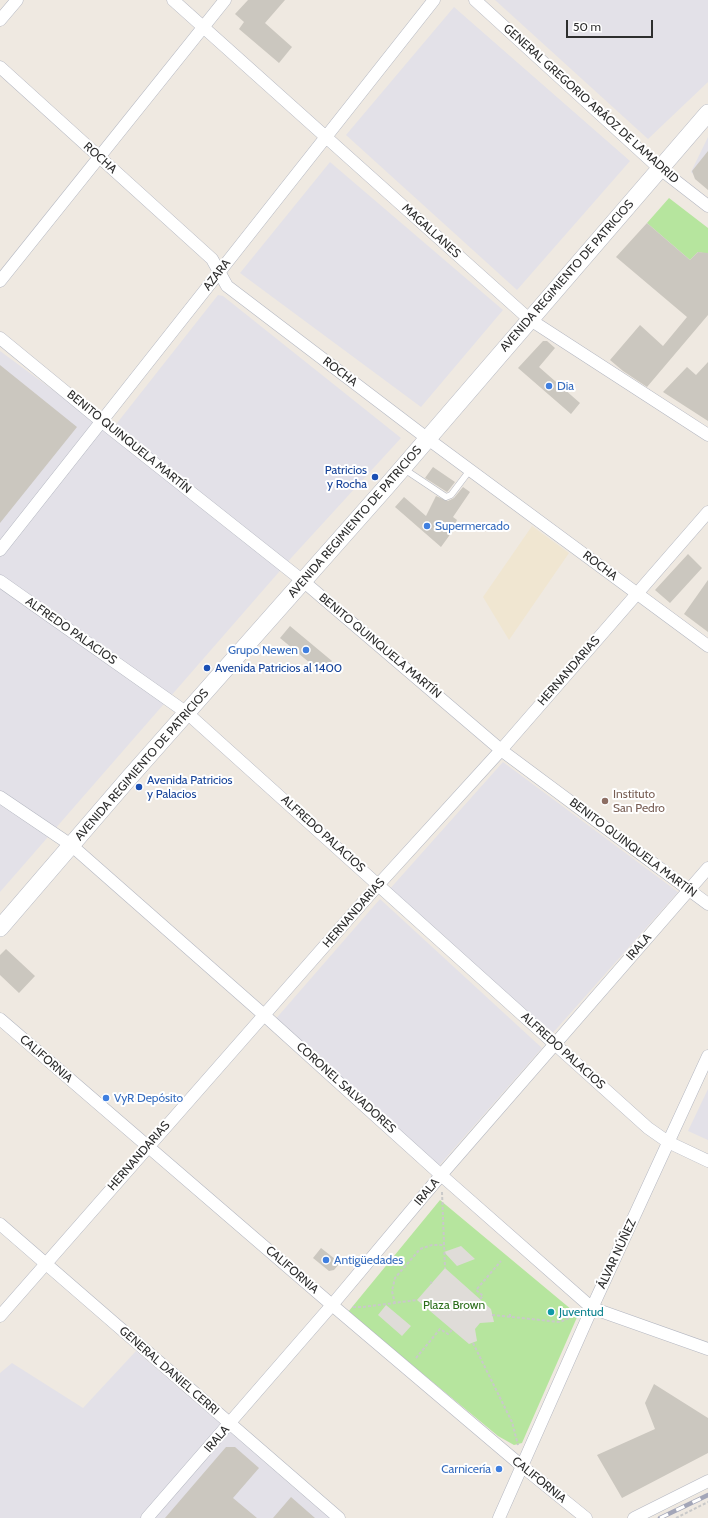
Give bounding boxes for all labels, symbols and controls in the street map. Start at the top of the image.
scale bar [568,12,655,38]
text: 50 m [573,19,601,34]
street label: GENERAL GREGORIO ARÁOZ DE LAMADRID [500,21,682,187]
street label: ROCHA [80,139,120,177]
street label: AVENIDA REGIMIENTO DE PATRICIOS [497,197,637,355]
street label: MAGALLANES [399,201,463,261]
street label: AZARA [200,256,234,294]
street label: ROCHA [320,354,360,390]
place label: Dia [557,379,574,393]
marker: Dia [544,381,554,391]
street label: BENITO QUINQUELA MARTÍN [64,387,194,497]
street label: AVENIDA REGIMIENTO DE PATRICIOS [285,443,425,601]
place label: Patricios y Rocha [325,463,367,491]
marker: Patricios y Rocha [370,472,380,482]
place label: Supermercado [435,519,510,533]
marker: Supermercado [422,521,432,531]
street label: ROCHA [580,548,620,584]
street label: BENITO QUINQUELA MARTÍN [316,590,444,702]
street label: ALFREDO PALACIOS [23,594,119,668]
street label: HERNANDARIAS [535,633,603,709]
place label: Grupo Newen [228,643,298,657]
marker: Grupo Newen [301,645,311,655]
place label: Avenida Patricios al 1400 [215,661,342,675]
marker: Avenida Patricios al 1400 [202,663,212,673]
street label: AVENIDA REGIMIENTO DE PATRICIOS [72,686,212,844]
place label: Avenida Patricios y Palacios [147,773,233,801]
marker: Avenida Patricios y Palacios [134,782,144,792]
place label: Instituto San Pedro [613,787,665,815]
street label: ALFREDO PALACIOS [278,793,368,875]
street label: BENITO QUINQUELA MARTÍN [567,795,699,901]
marker: Instituto San Pedro [600,796,610,806]
street label: HERNANDARIAS [320,875,388,951]
street label: IRALA [623,931,655,963]
street label: ALFREDO PALACIOS [518,1010,608,1092]
street label: CALIFORNIA [17,1032,75,1086]
street label: CORONEL SALVADORES [293,1040,399,1136]
place label: VyR Depósito [114,1091,183,1105]
marker: VyR Depósito [101,1093,111,1103]
street label: HERNANDARIAS [105,1118,173,1194]
street label: IRALA [411,1175,443,1209]
street label: ÁLVAR NÚÑEZ [595,1217,639,1291]
street label: CALIFORNIA [263,1243,321,1297]
place label: Antigüedades [334,1253,403,1267]
marker: Antigüedades [321,1255,331,1265]
park label: Plaza Brown [423,1298,485,1312]
place label: Juventud [559,1305,604,1319]
marker: Juventud [546,1307,556,1317]
street label: GENERAL DANIEL CERRI [116,1324,222,1418]
street label: IRALA [201,1423,233,1455]
street label: CALIFORNIA [509,1454,569,1506]
place label: Carnicería [441,1462,491,1476]
marker: Carnicería [494,1464,504,1474]

